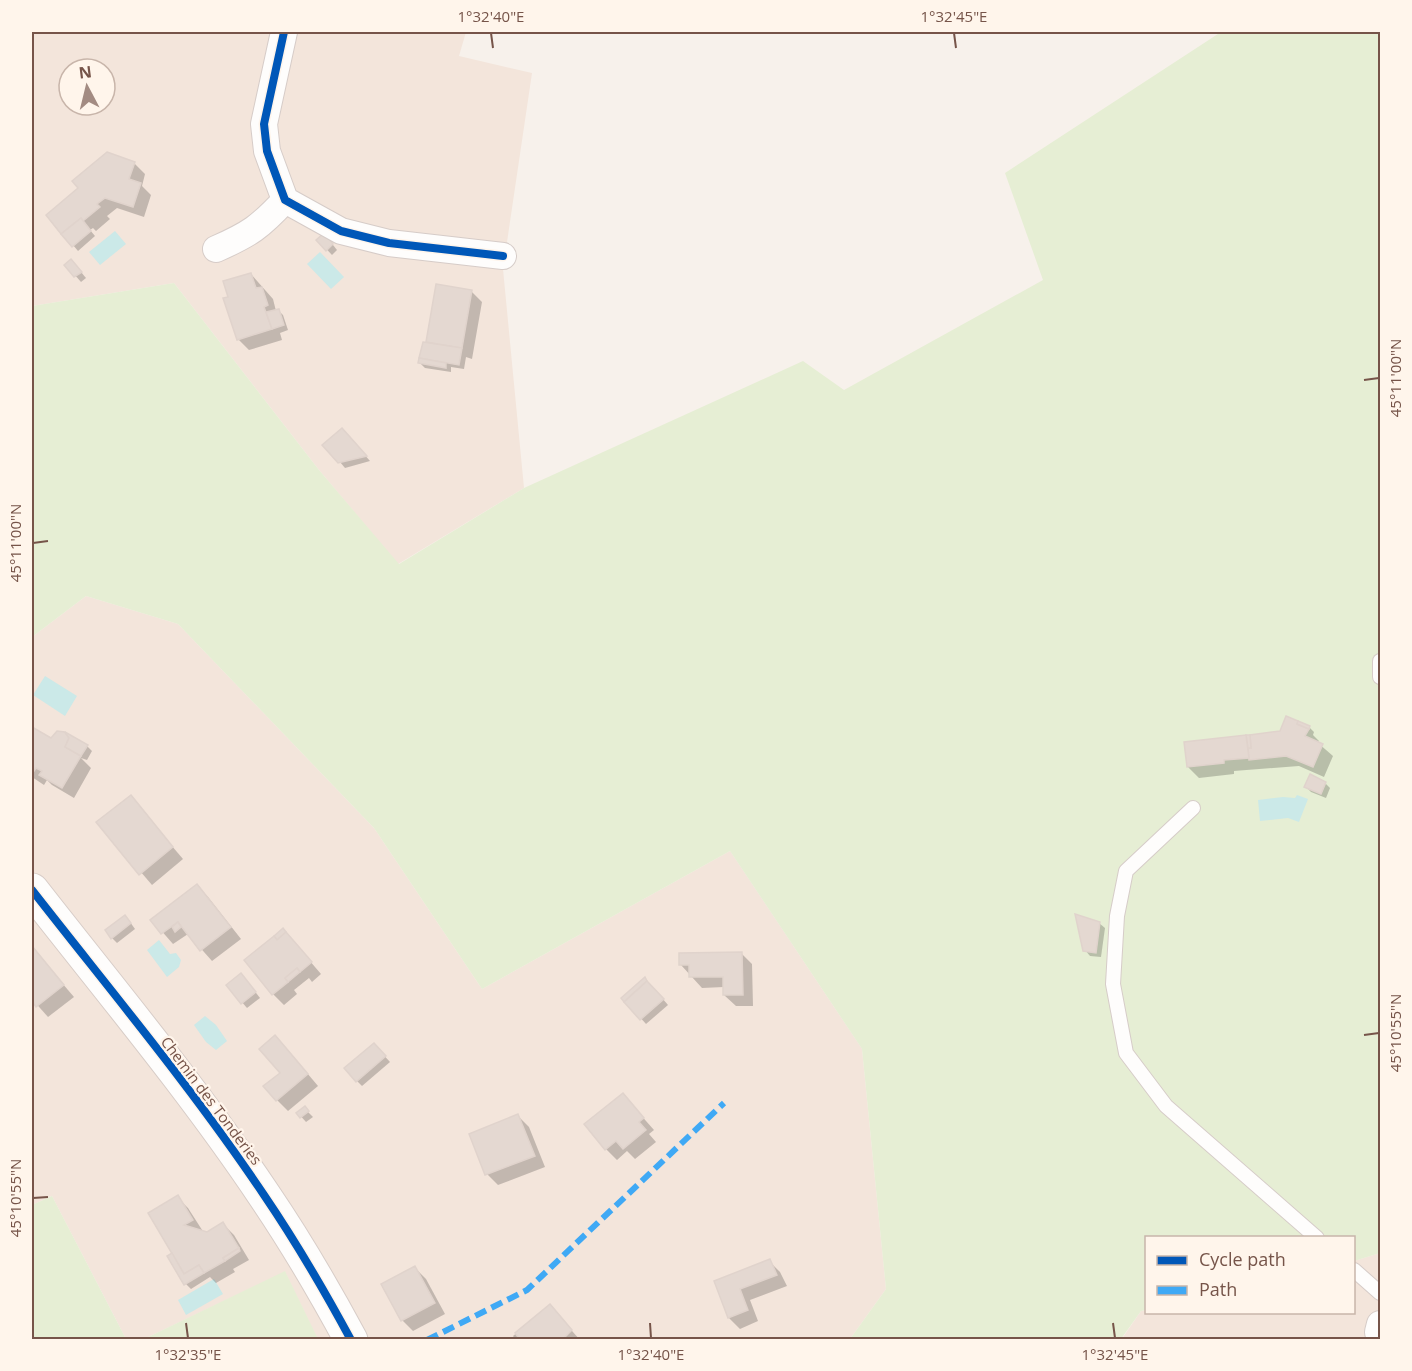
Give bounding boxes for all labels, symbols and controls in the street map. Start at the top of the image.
text: 1°32'40"E [458,6,524,26]
text: 1°32'45"E [921,6,987,26]
north arrow [57,57,117,117]
text: N [77,60,93,84]
text: 45°11'00"N [1385,339,1405,417]
text: 45°11'00"N [5,504,25,582]
text: 45°10'55"N [1385,994,1405,1072]
street label: Chemin des Tonderies [157,1032,267,1169]
text: 45°10'55"N [5,1159,25,1237]
legend [1145,1236,1355,1314]
text: Cycle path [1199,1247,1286,1271]
text: Path [1199,1277,1237,1301]
text: 1°32'35"E [155,1344,221,1364]
text: 1°32'40"E [618,1344,684,1364]
text: 1°32'45"E [1082,1344,1148,1364]

